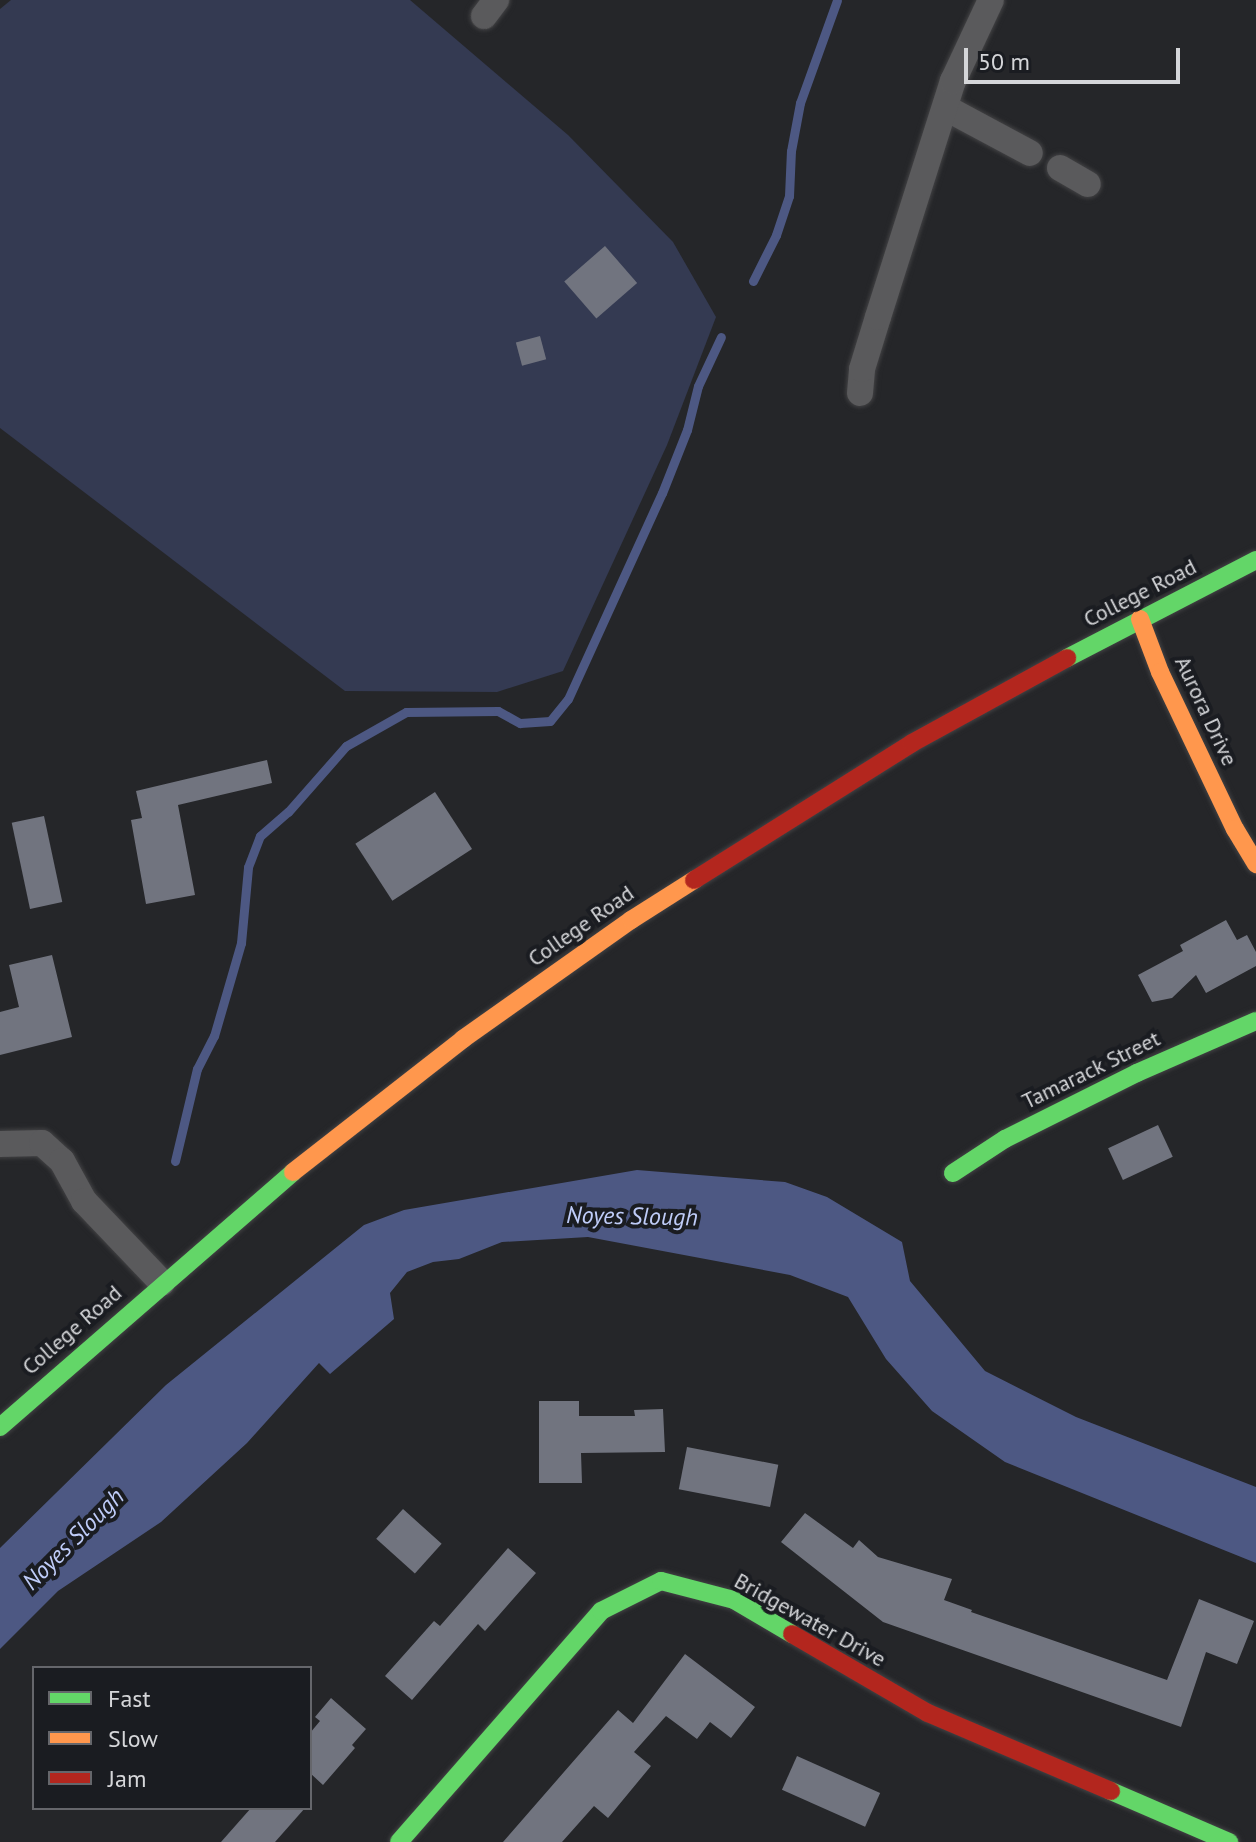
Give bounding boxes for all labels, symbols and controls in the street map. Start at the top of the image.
scale bar [968,32,1184,82]
text: 50 m [978,46,1030,77]
street label: College Road [1079,553,1201,633]
street label: Aurora Drive [1169,652,1243,770]
street label: College Road [523,880,639,972]
street label: Tamarack Street [1018,1025,1164,1115]
water label: Noyes Slough [566,1200,698,1232]
street label: College Road [17,1280,127,1380]
water label: Noyes Slough [16,1482,130,1596]
street label: Bridgewater Drive [730,1568,890,1672]
legend [32,1666,312,1810]
text: Fast [108,1683,151,1714]
text: Slow [108,1723,158,1754]
text: Jam [108,1763,146,1794]

